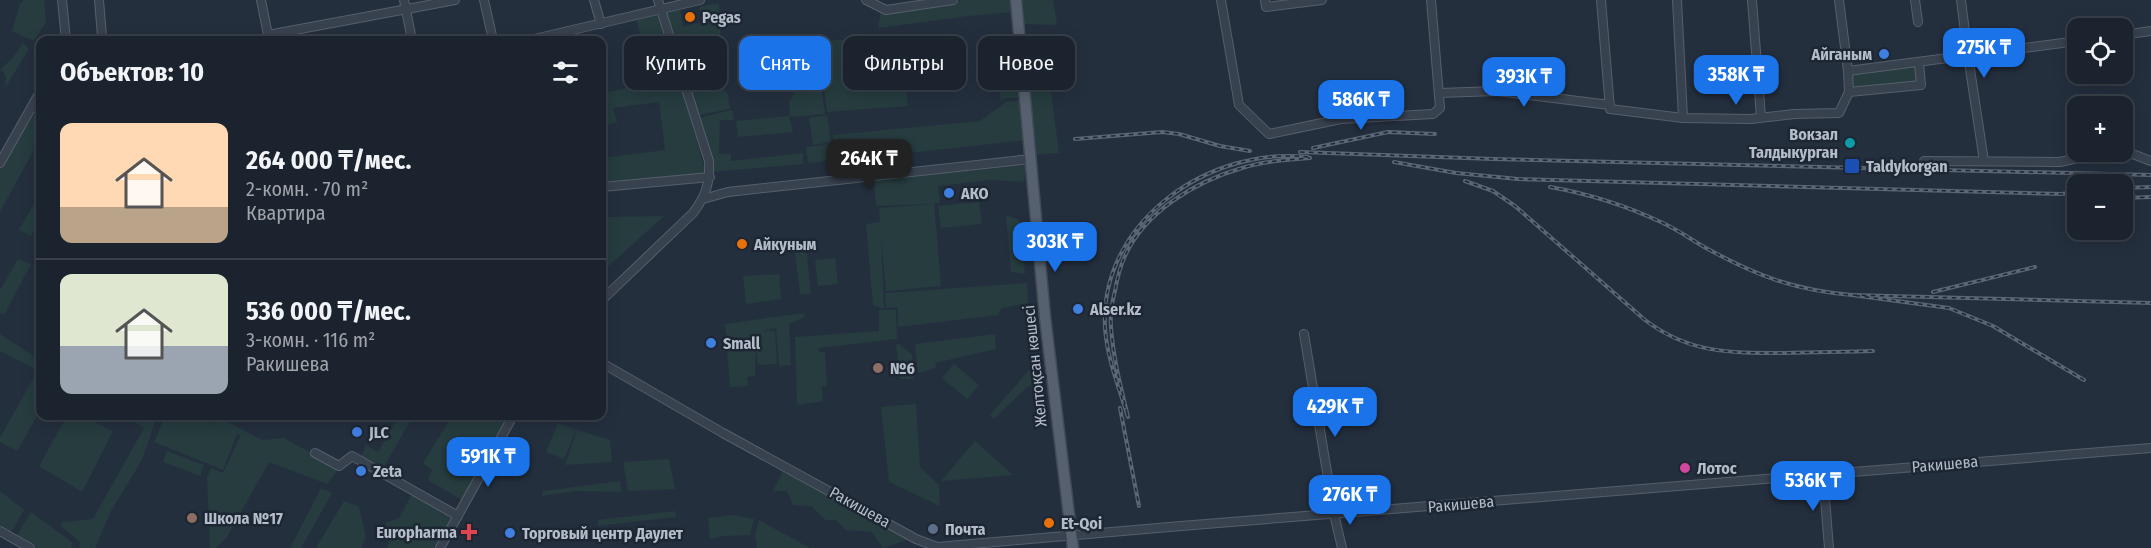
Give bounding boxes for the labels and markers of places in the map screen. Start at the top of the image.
place label: Pegas [702,8,741,27]
marker: Pegas [683,10,697,24]
pin: 275K ₸ [1935,28,2033,79]
place label: Айганым [1811,45,1872,64]
marker: Айганым [1877,47,1891,61]
pin: 358K ₸ [1687,55,1785,106]
pin: 393K ₸ [1475,57,1573,108]
pin: 586K ₸ [1312,80,1410,131]
place label: Вокзал Талдыкурган [1749,125,1838,162]
marker: Вокзал Талдыкурган [1843,136,1857,150]
pin: 264K ₸ [820,139,918,190]
marker: Taldykorgan [1843,157,1861,175]
place label: Taldykorgan [1866,157,1948,176]
place label: АКО [960,184,989,203]
marker: АКО [942,186,956,200]
pin: 303K ₸ [1006,222,1104,273]
place label: Айкуным [753,235,817,254]
marker: Айкуным [735,237,749,251]
place label: Alser.kz [1089,300,1142,319]
marker: Alser.kz [1071,302,1085,316]
place label: Small [723,334,761,353]
marker: Small [704,336,718,350]
place label: №6 [890,359,915,378]
marker: №6 [871,361,885,375]
pin: 429K ₸ [1286,387,1384,438]
place label: JLC [368,423,389,442]
marker: JLC [350,425,364,439]
pin: 591K ₸ [439,437,537,488]
place label: Лотос [1697,459,1737,478]
marker: Лотос [1678,461,1692,475]
pin: 536K ₸ [1764,461,1862,512]
place label: Zeta [373,462,402,481]
marker: Zeta [354,464,368,478]
pin: 276K ₸ [1301,475,1399,526]
place label: Школа №17 [204,509,283,528]
marker: Школа №17 [185,511,199,525]
place label: Et-Qoi [1061,514,1102,533]
marker: Et-Qoi [1042,516,1056,530]
place label: Почта [945,520,986,539]
marker: Почта [926,522,940,536]
place label: Europharma [376,523,457,542]
place label: Торговый центр Даулет [522,524,683,543]
marker: Europharma [462,525,476,539]
marker: Торговый центр Даулет [503,526,517,540]

